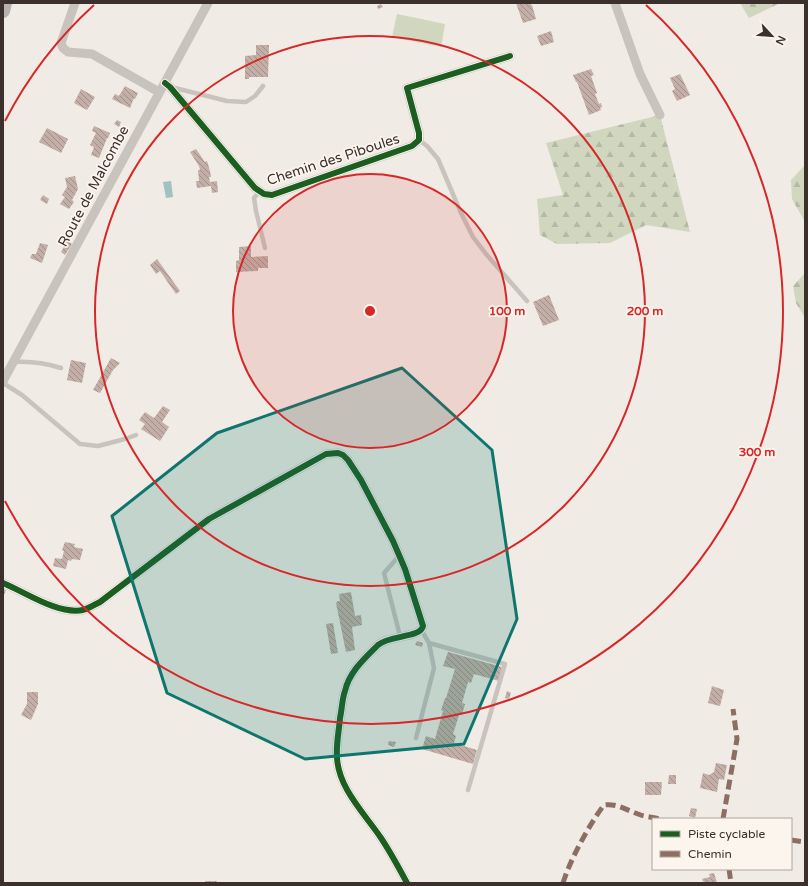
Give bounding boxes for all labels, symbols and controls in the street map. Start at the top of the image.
north arrow [752,16,792,56]
text: N [773,33,788,47]
street label: Route de Malcombe [54,123,133,250]
street label: Chemin des Piboules [265,130,402,189]
centre of rings [363,304,377,318]
text: 100 m [489,304,525,318]
text: 200 m [627,304,663,318]
text: 300 m [739,445,775,459]
legend [652,818,792,870]
text: Piste cyclable [688,827,766,841]
text: Chemin [688,847,732,861]

